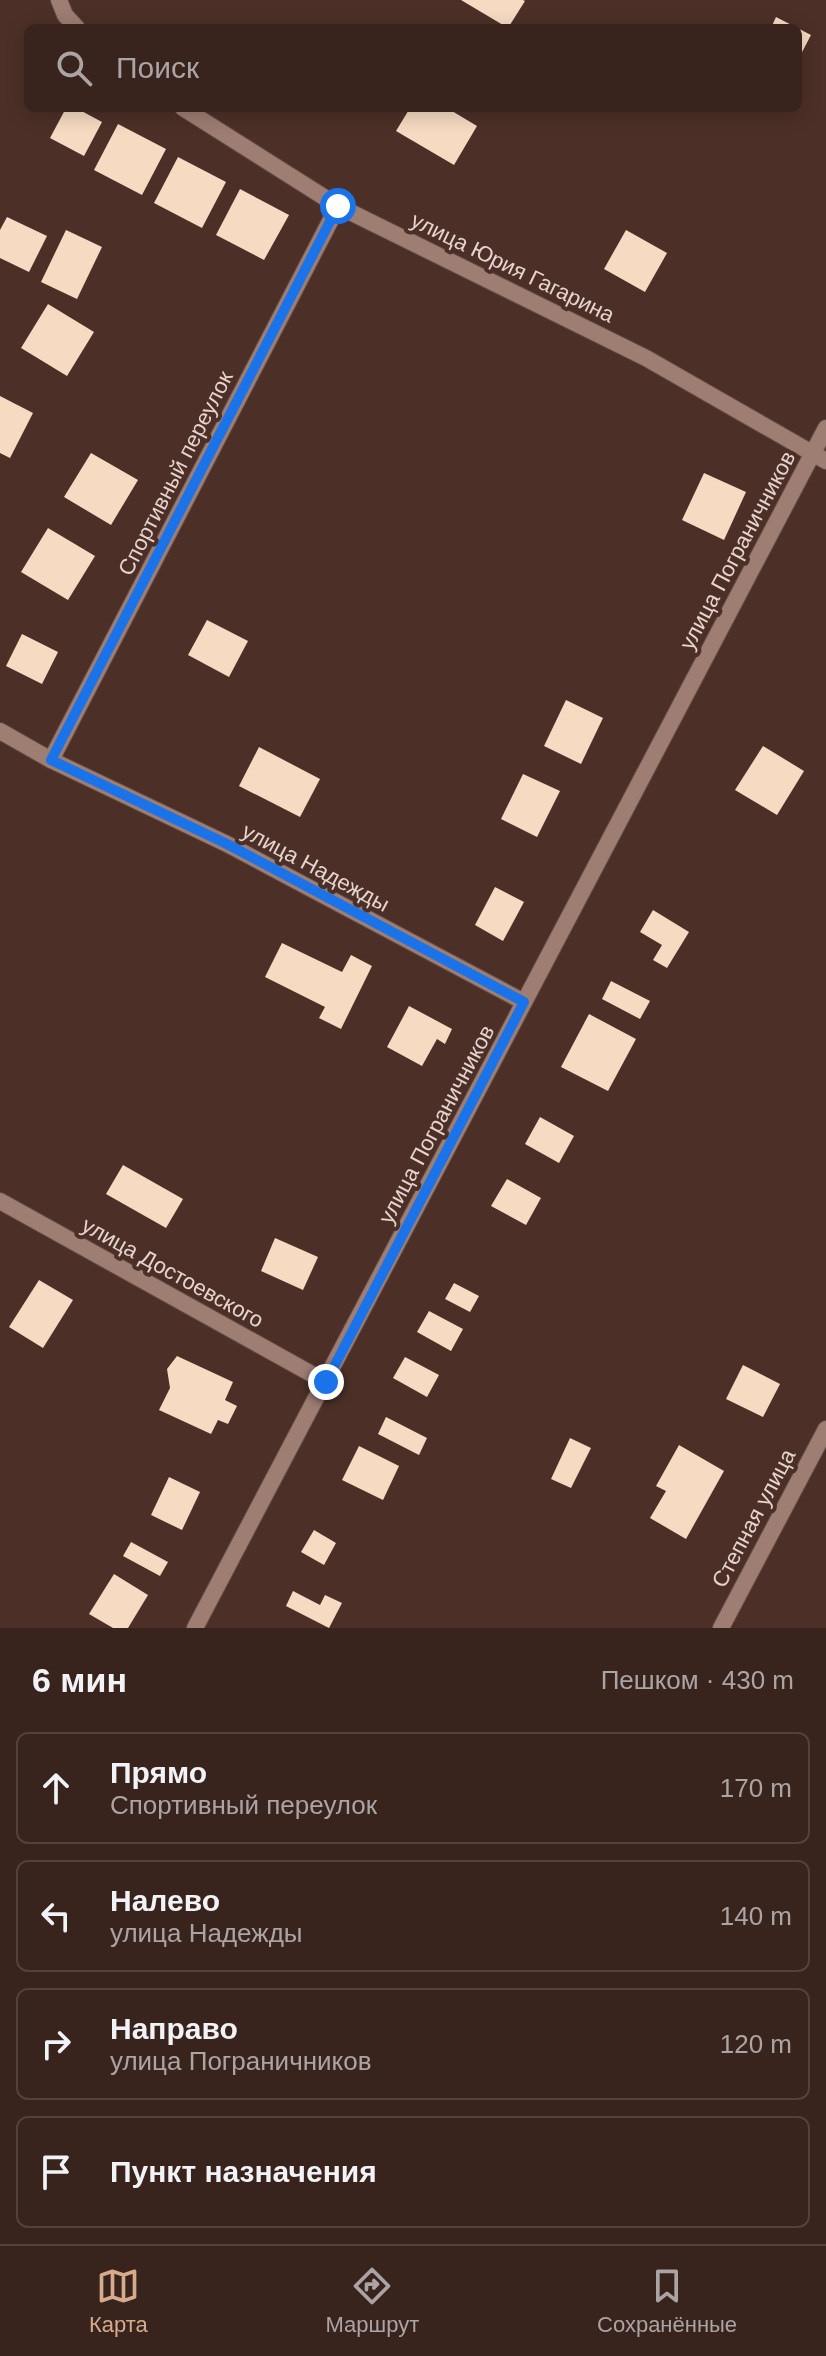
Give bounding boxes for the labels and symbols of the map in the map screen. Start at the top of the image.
route start [320,188,356,224]
street label: улица Юрия Гагарина [407,207,619,328]
street label: Спортивный переулок [113,367,238,580]
street label: улица Пограничников [674,447,800,654]
street label: улица Надежды [238,818,394,917]
street label: улица Пограничников [373,1021,499,1228]
street label: улица Достоевского [78,1212,268,1333]
route end [308,1364,344,1400]
street label: Степная улица [707,1444,801,1592]

